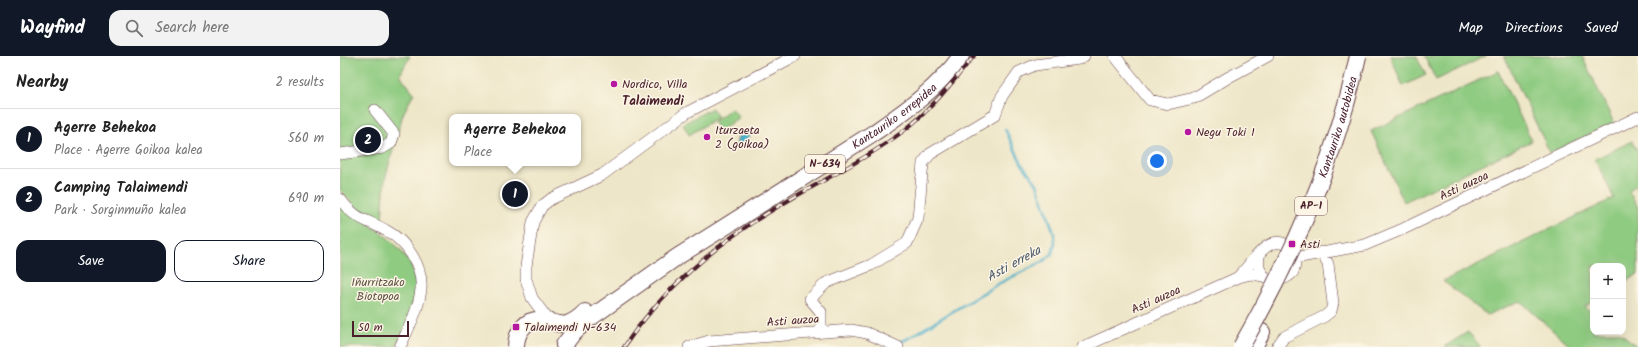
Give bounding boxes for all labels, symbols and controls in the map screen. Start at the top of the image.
search box [109,10,389,46]
text: Wayfind [20,13,85,43]
text: Search here [155,16,229,40]
icon: search [123,17,145,39]
text: Map [1458,17,1483,39]
text: Directions [1505,17,1563,39]
text: Saved [1585,17,1618,39]
text: Nearby [16,69,68,96]
text: 2 results [276,72,324,93]
street label: Kantauriko autobidea [1313,74,1363,181]
place label: Nordico, Villa [622,75,688,94]
street label: Kantauriko errepidea [848,78,942,154]
marker: Nordico, Villa [609,79,619,89]
district label: Talaimendi [622,91,684,112]
popup [449,114,581,166]
text: Agerre Behekoa [54,116,156,140]
text: Agerre Behekoa [464,118,566,142]
place label: Iturzaeta 2 (goikoa) [715,121,769,154]
place label: Negu Toki 1 [1196,123,1255,142]
pin: 2 [355,125,381,155]
marker: Negu Toki 1 [1183,127,1193,137]
text: 1 [27,128,31,149]
text: 560 m [288,128,324,149]
marker: Iturzaeta 2 (goikoa) [702,132,712,142]
text: Place · Agerre Goikoa kalea [54,140,203,161]
text: Place [464,142,492,163]
your location [1147,151,1167,171]
road number: N-634 [805,155,845,173]
street label: Asti auzoa [1436,166,1492,206]
text: Camping Talaimendi [54,176,188,200]
pin: 1 [502,179,528,209]
text: 2 [25,188,33,209]
text: 690 m [288,188,324,209]
road number: AP-1 [1295,197,1327,215]
text: Park · Sorginmuño kalea [54,200,186,221]
place label: Asti [1300,235,1321,254]
marker: Asti [1287,239,1297,249]
button: Save [16,240,166,282]
button: Share [174,240,324,282]
water label: Asti erreka [983,240,1046,288]
map controls [1590,263,1626,335]
button: + [1590,263,1626,299]
park label: Iñurritzako Biotopoa [351,273,405,306]
street label: Asti auzoa [1128,281,1184,319]
button: − [1590,299,1626,335]
street label: Asti auzoa [766,310,820,332]
place label: Talaimendi N-634 [524,318,617,337]
scale bar [352,319,409,338]
text: 50 m [358,319,383,337]
marker: Talaimendi N-634 [511,322,521,332]

